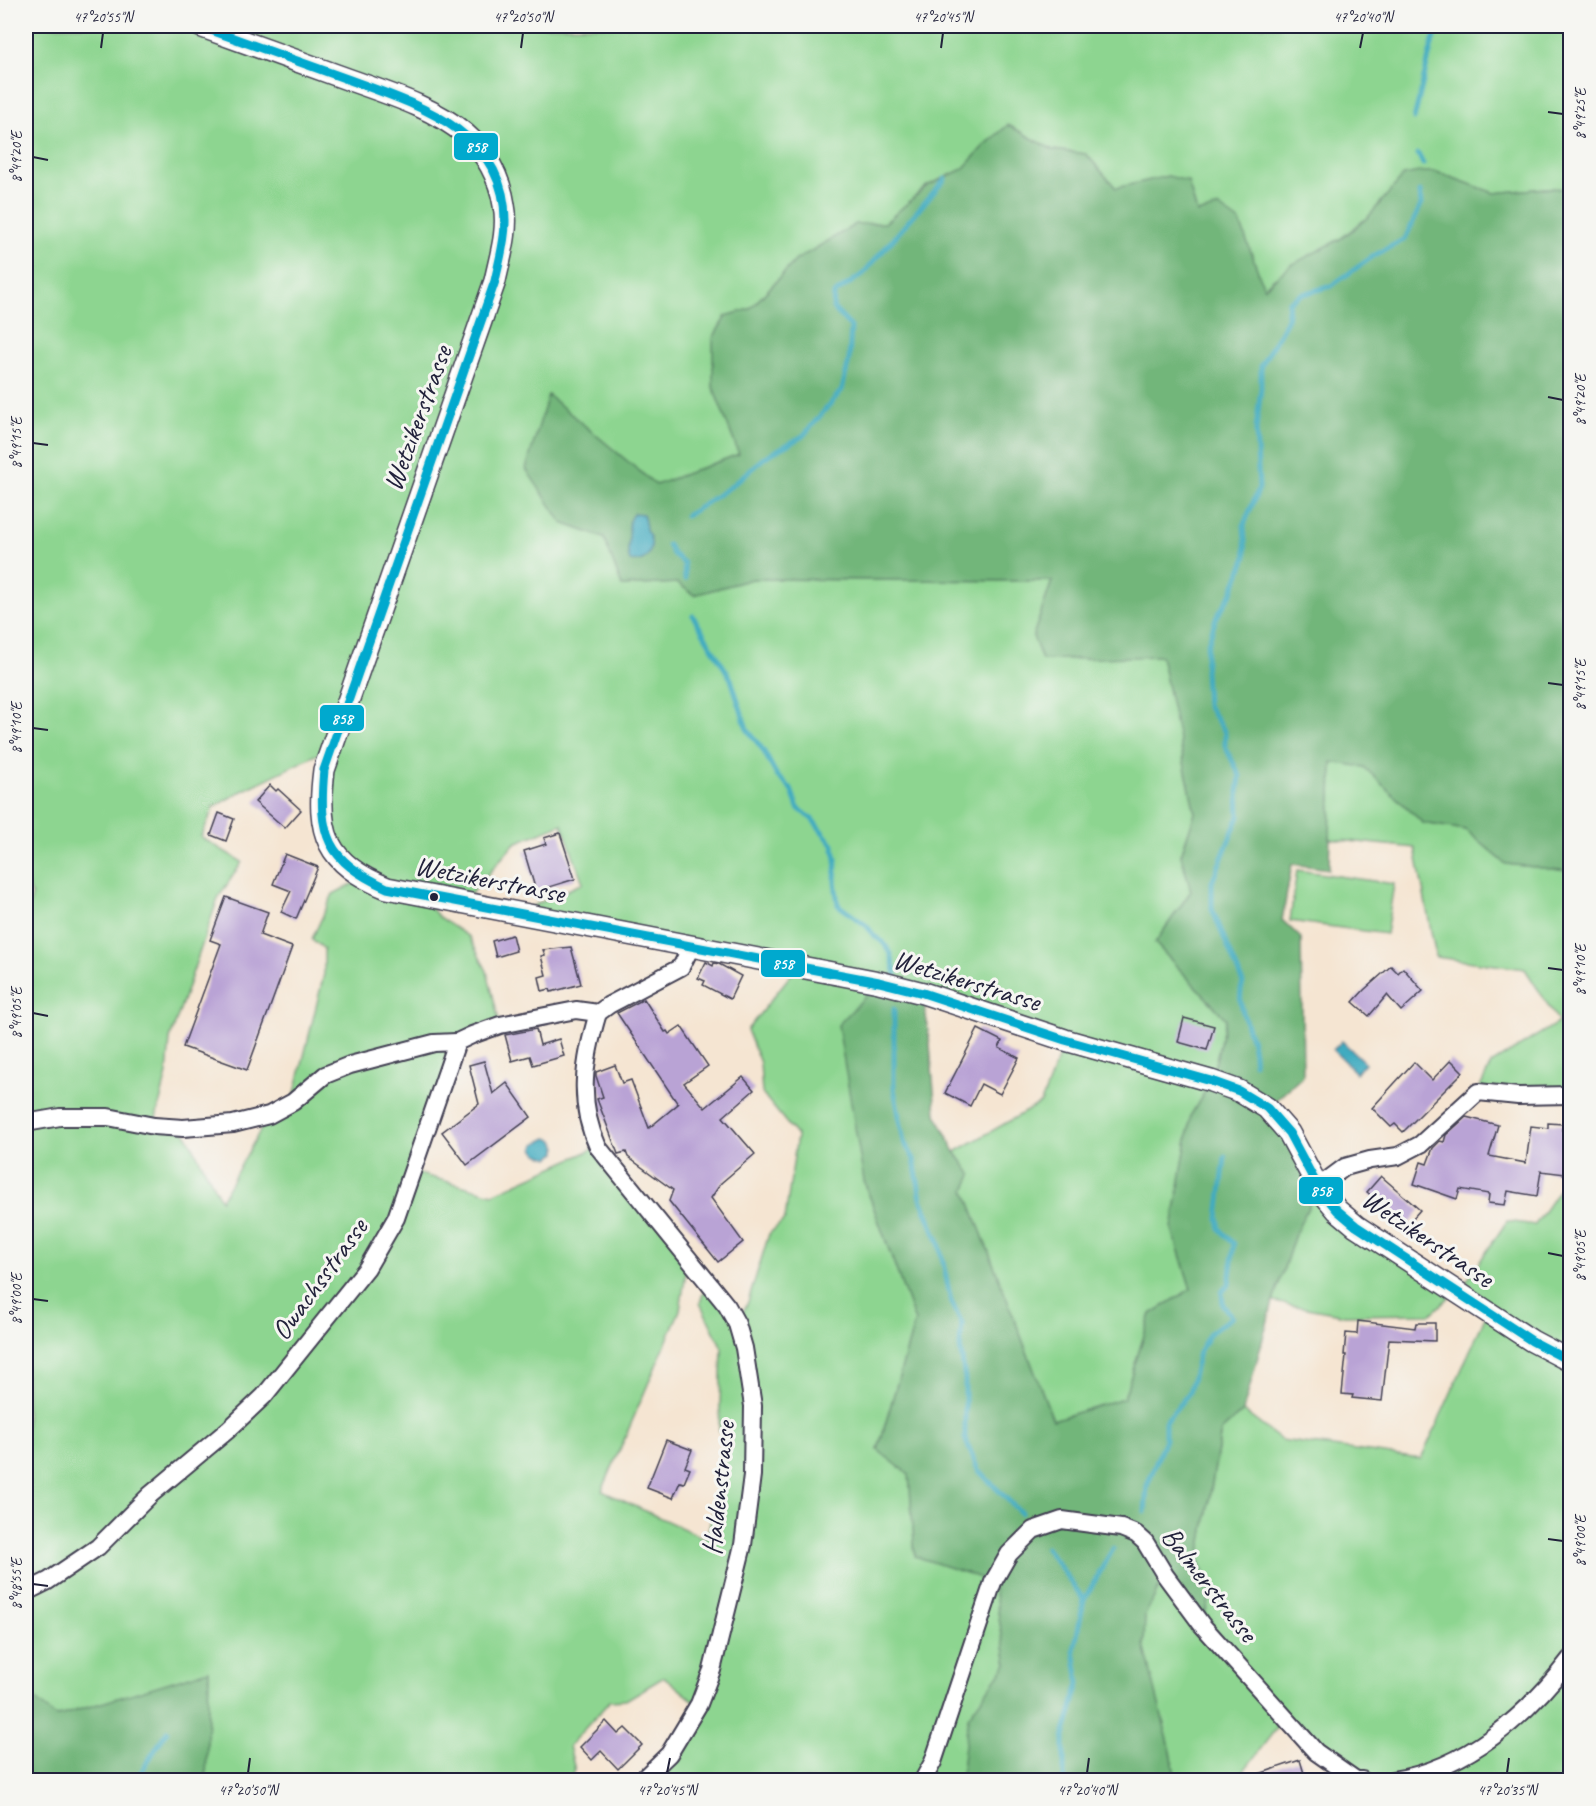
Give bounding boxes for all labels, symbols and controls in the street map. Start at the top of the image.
text: 47°20'55"N [73,8,136,27]
text: 47°20'50"N [493,8,556,27]
text: 47°20'45"N [913,8,976,27]
text: 47°20'40"N [1333,8,1396,27]
text: 8°49'25"E [1571,86,1590,140]
text: 8°49'20"E [7,129,26,183]
line badge: 858 [453,132,499,161]
text: 858 [465,137,488,157]
street label: Wetzikerstrasse [375,339,460,495]
text: 8°49'20"E [1571,372,1590,426]
text: 8°49'15"E [7,415,26,469]
text: 8°49'15"E [1571,657,1590,711]
text: 8°49'10"E [7,700,26,754]
line badge: 858 [319,704,365,732]
text: 858 [331,709,354,729]
street label: Wetzikerstrasse [412,847,570,911]
unlabelled marker [428,891,440,903]
street label: Wetzikerstrasse [889,941,1046,1019]
text: 8°49'10"E [1571,942,1590,996]
line badge: 858 [760,949,806,978]
text: 858 [772,954,795,974]
text: 8°49'05"E [7,985,26,1039]
line badge: 858 [1298,1176,1344,1205]
text: 858 [1310,1181,1333,1201]
street label: Wetzikerstrasse [1355,1181,1502,1296]
street label: Owachsstrasse [263,1210,376,1347]
text: 8°49'05"E [1571,1228,1590,1282]
text: 8°49'00"E [7,1271,26,1325]
street label: Haldenstrasse [694,1418,743,1556]
text: 8°49'00"E [1571,1513,1590,1567]
street label: Balmerstrasse [1154,1519,1267,1650]
text: 8°48'55"E [7,1556,26,1610]
text: 47°20'50"N [218,1781,281,1800]
text: 47°20'45"N [637,1781,700,1800]
text: 47°20'40"N [1057,1781,1120,1800]
text: 47°20'35"N [1477,1781,1540,1800]

